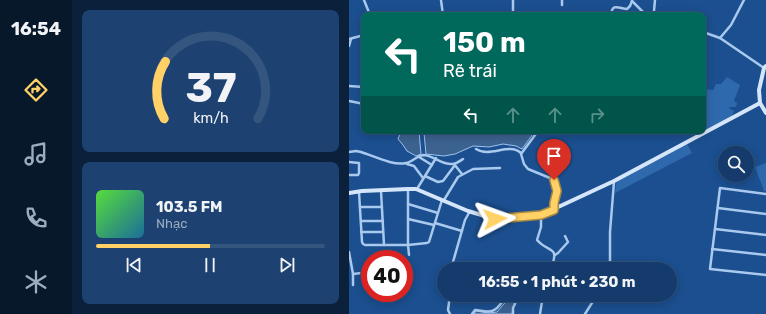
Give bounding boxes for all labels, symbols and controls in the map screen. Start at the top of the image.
text: 16:54 [11,18,61,40]
text: 150 m [443,26,526,59]
icon: left [377,28,429,80]
text: Rẽ trái [443,60,497,82]
text: 37 [185,63,236,112]
icon: directions [22,76,50,104]
icon: left [460,104,482,126]
icon: ahead [502,104,524,126]
icon: ahead [544,104,566,126]
icon: right [586,104,608,126]
text: km/h [193,110,228,127]
pin [537,139,571,180]
icon: music [22,140,50,168]
icon: arrive [543,145,565,167]
map controls [718,146,754,182]
button: search [718,146,754,182]
text: 103.5 FM [156,198,222,216]
position arrow [474,198,516,240]
icon: phone [22,204,50,232]
text: Nhạc [156,216,187,231]
speed limit sign: 40 [361,250,413,302]
icon: previous [123,254,145,276]
icon: pause [199,254,221,276]
icon: next [276,254,298,276]
icon: climate [22,268,50,296]
text: 16:55 · 1 phút · 230 m [479,273,635,291]

